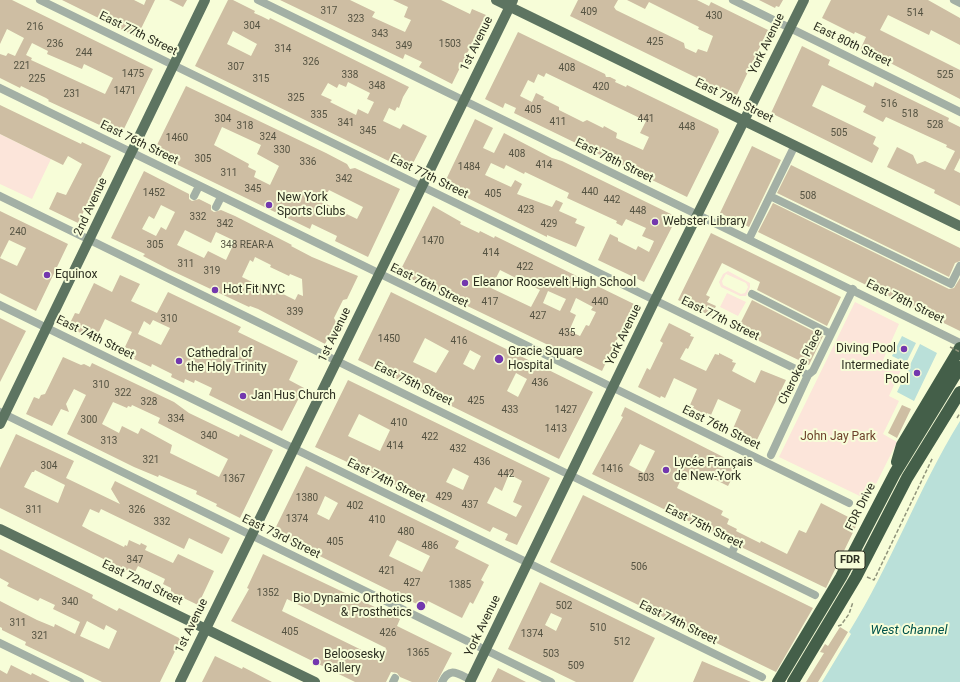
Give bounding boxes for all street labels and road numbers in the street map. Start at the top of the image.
street label: East 77th Street [97,9,179,59]
street label: York Avenue [746,11,788,77]
street label: 1st Avenue [458,14,496,74]
street label: East 80th Street [811,20,893,70]
street label: East 79th Street [693,76,775,126]
street label: East 76th Street [98,118,180,168]
street label: East 78th Street [573,136,655,186]
street label: East 77th Street [388,152,470,202]
street label: 2nd Avenue [71,176,111,238]
street label: East 76th Street [388,261,470,311]
street label: East 78th Street [864,277,946,327]
street label: East 77th Street [679,294,761,344]
street label: York Avenue [603,302,645,368]
street label: 1st Avenue [316,305,354,365]
street label: East 74th Street [54,313,136,363]
street label: Cherokee Place [776,327,826,407]
street label: East 75th Street [372,359,454,409]
street label: East 76th Street [680,403,762,453]
street label: East 74th Street [345,456,427,506]
street label: FDR Drive [843,481,879,533]
street label: East 75th Street [663,502,745,552]
street label: East 73rd Street [240,512,322,562]
road number: FDR [835,551,865,569]
street label: East 72nd Street [99,557,185,609]
street label: York Avenue [462,593,504,659]
street label: 1st Avenue [173,596,211,656]
street label: East 74th Street [637,598,719,648]

